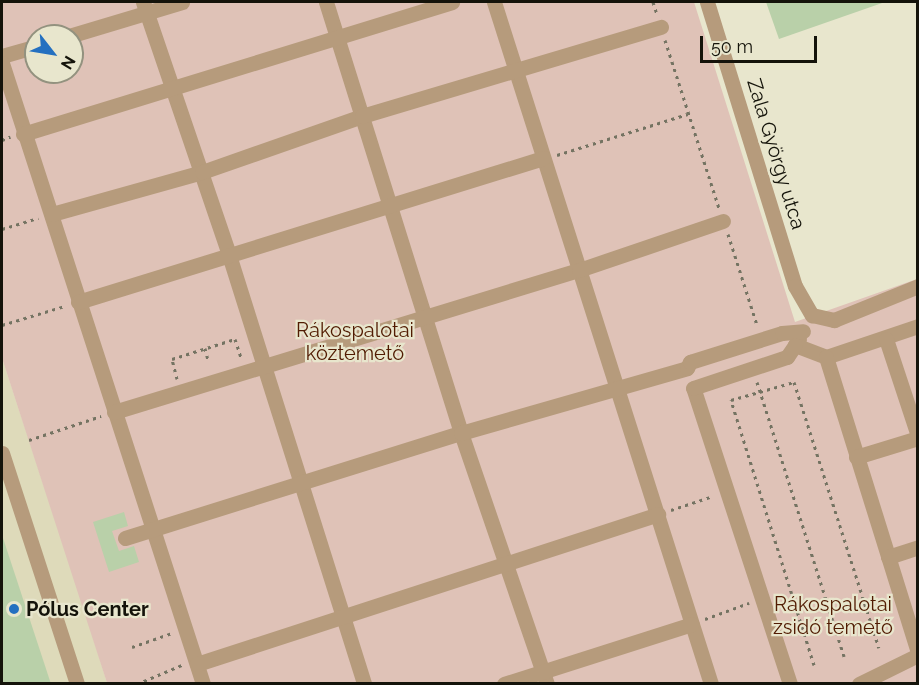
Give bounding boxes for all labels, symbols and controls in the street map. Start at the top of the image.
north arrow [24,24,84,84]
scale bar [703,24,820,62]
text: 50 m [711,36,753,57]
text: N [57,52,79,73]
street label: Zala György utca [742,76,810,232]
park label: Rákospalotai köztemető [296,318,414,365]
park label: Rákospalotai zsidó temető [773,592,893,639]
place label: Pólus Center [26,597,149,621]
marker: Pólus Center [7,602,21,616]

